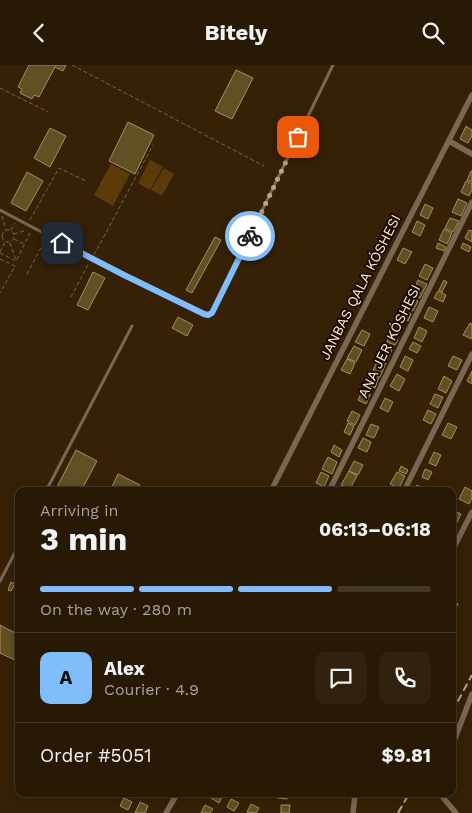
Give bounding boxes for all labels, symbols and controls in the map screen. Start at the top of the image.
icon: back [25,19,53,47]
icon: search [419,19,447,47]
text: Bitely [204,20,268,45]
pin [277,116,319,158]
icon: bag [284,123,312,151]
courier [225,211,275,261]
street label: JANBAS QALA KÓSHESI [316,212,404,362]
pin [41,222,83,264]
icon: bike [236,222,264,250]
icon: home [48,229,76,257]
street label: ANA JER KÓSHESI [355,282,423,400]
text: Arriving in [40,501,118,520]
text: 06:13–06:18 [319,518,431,541]
text: 3 min [40,520,127,558]
text: On the way · 280 m [40,600,192,619]
button: chat [315,652,367,704]
button: phone [379,652,431,704]
text: Alex [104,657,145,680]
text: A [60,666,72,689]
text: Courier · 4.9 [104,680,199,699]
text: Order #5051 [40,744,152,767]
text: $9.81 [382,744,431,767]

